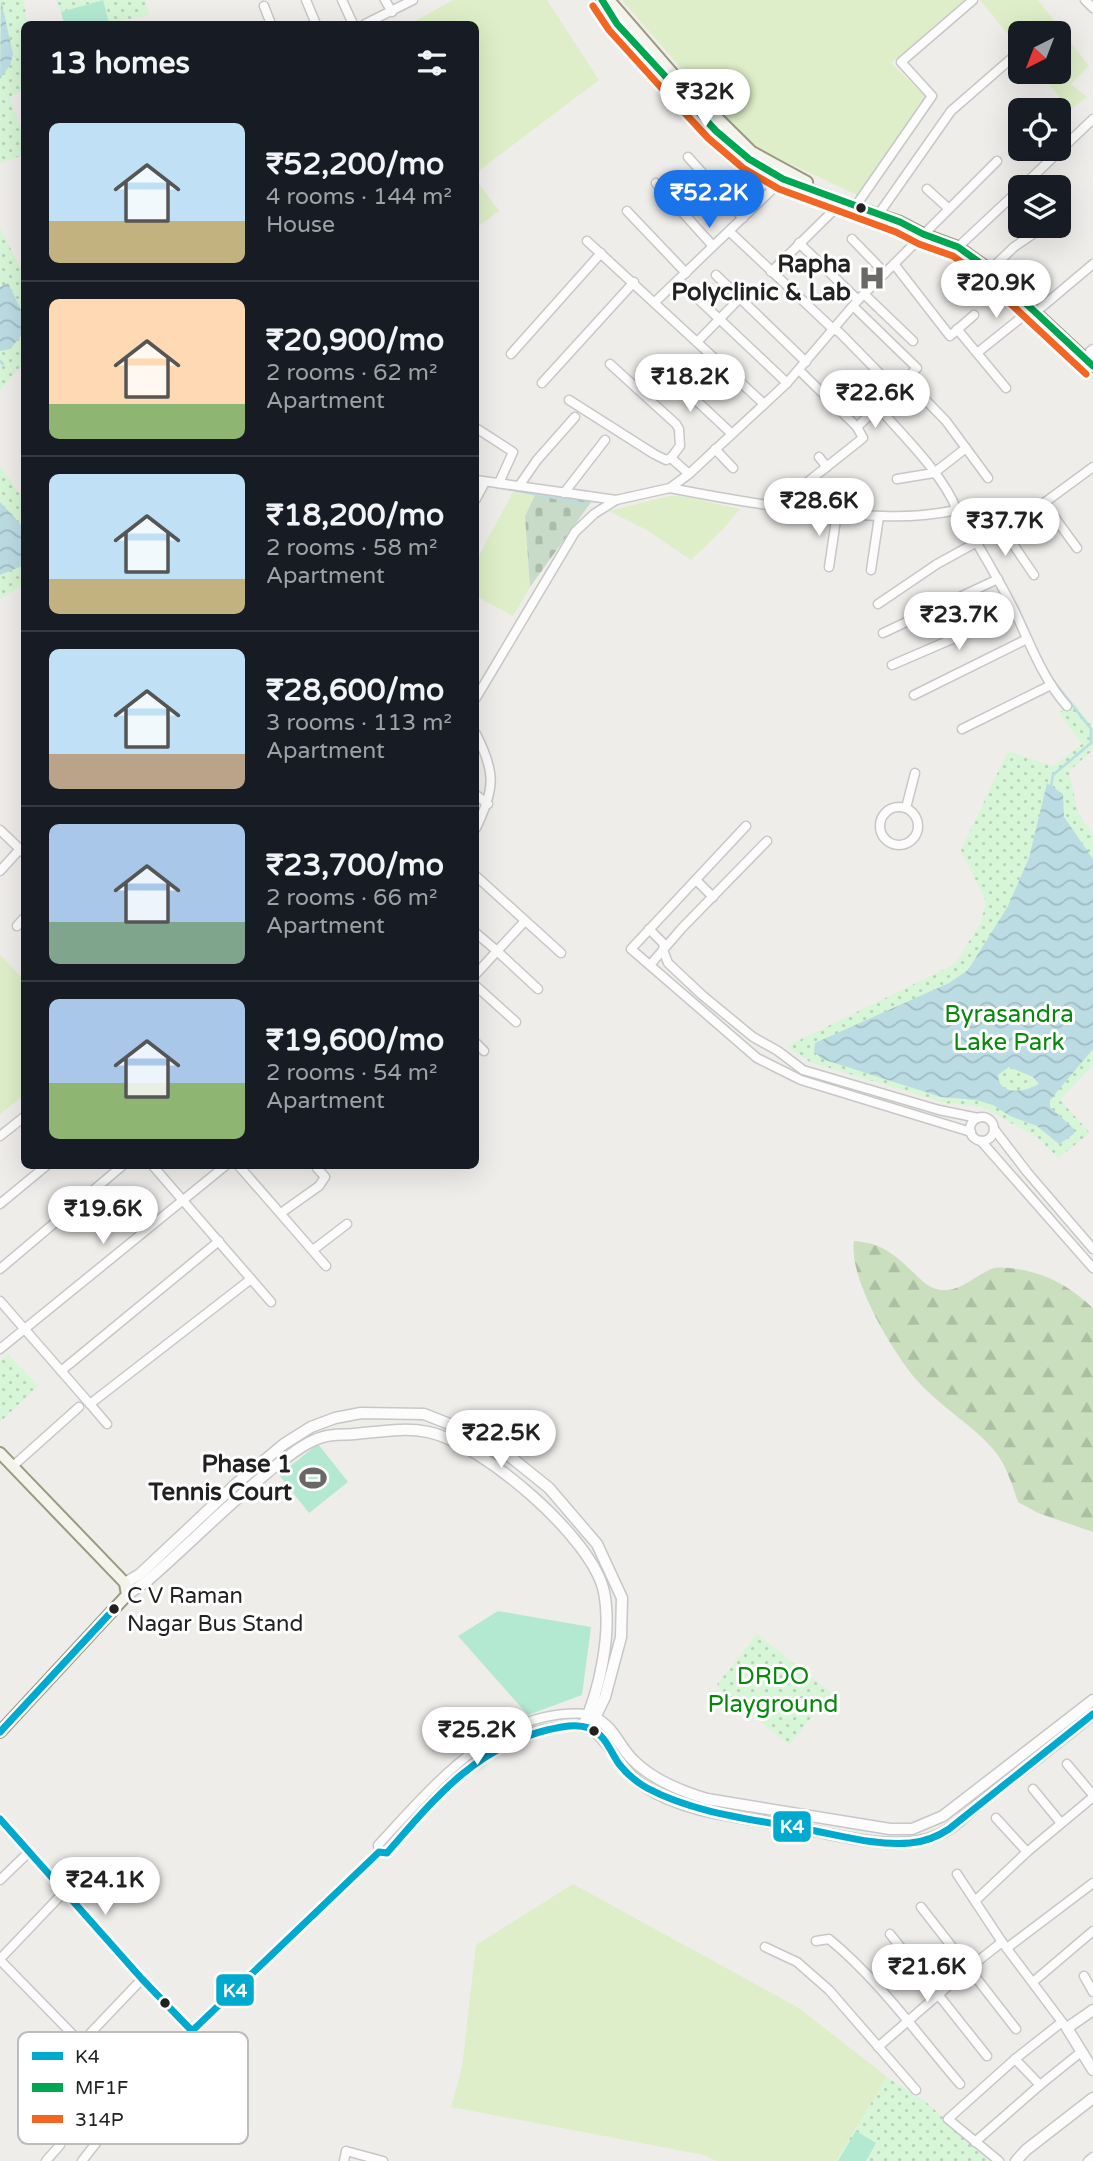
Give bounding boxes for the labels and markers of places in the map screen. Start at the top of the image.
pin: ₹32K [664,69,746,129]
pin: ₹52.2K [652,170,766,230]
unlabelled marker [854,201,868,215]
place label: Rapha Polyclinic & Lab [671,250,851,307]
pin: ₹20.9K [939,260,1053,320]
hospital icon: Rapha Polyclinic & Lab [857,263,887,293]
pin: ₹18.2K [633,354,747,414]
pin: ₹22.6K [818,370,932,430]
pin: ₹28.6K [762,478,876,538]
pin: ₹37.7K [948,498,1062,558]
pin: ₹23.7K [902,592,1016,652]
pin: ₹19.6K [46,1186,160,1246]
pin: ₹22.5K [444,1410,558,1470]
place label: Phase 1 Tennis Court [148,1450,293,1507]
sports icon: Phase 1 Tennis Court [298,1463,328,1493]
place label: C V Raman Nagar Bus Stand [127,1583,303,1637]
marker: C V Raman Nagar Bus Stand [107,1602,121,1616]
pin: ₹25.2K [420,1708,534,1767]
unlabelled marker [587,1724,601,1738]
pin: ₹24.1K [48,1857,162,1917]
pin: ₹21.6K [870,1944,984,2004]
unlabelled marker [158,1996,172,2010]

